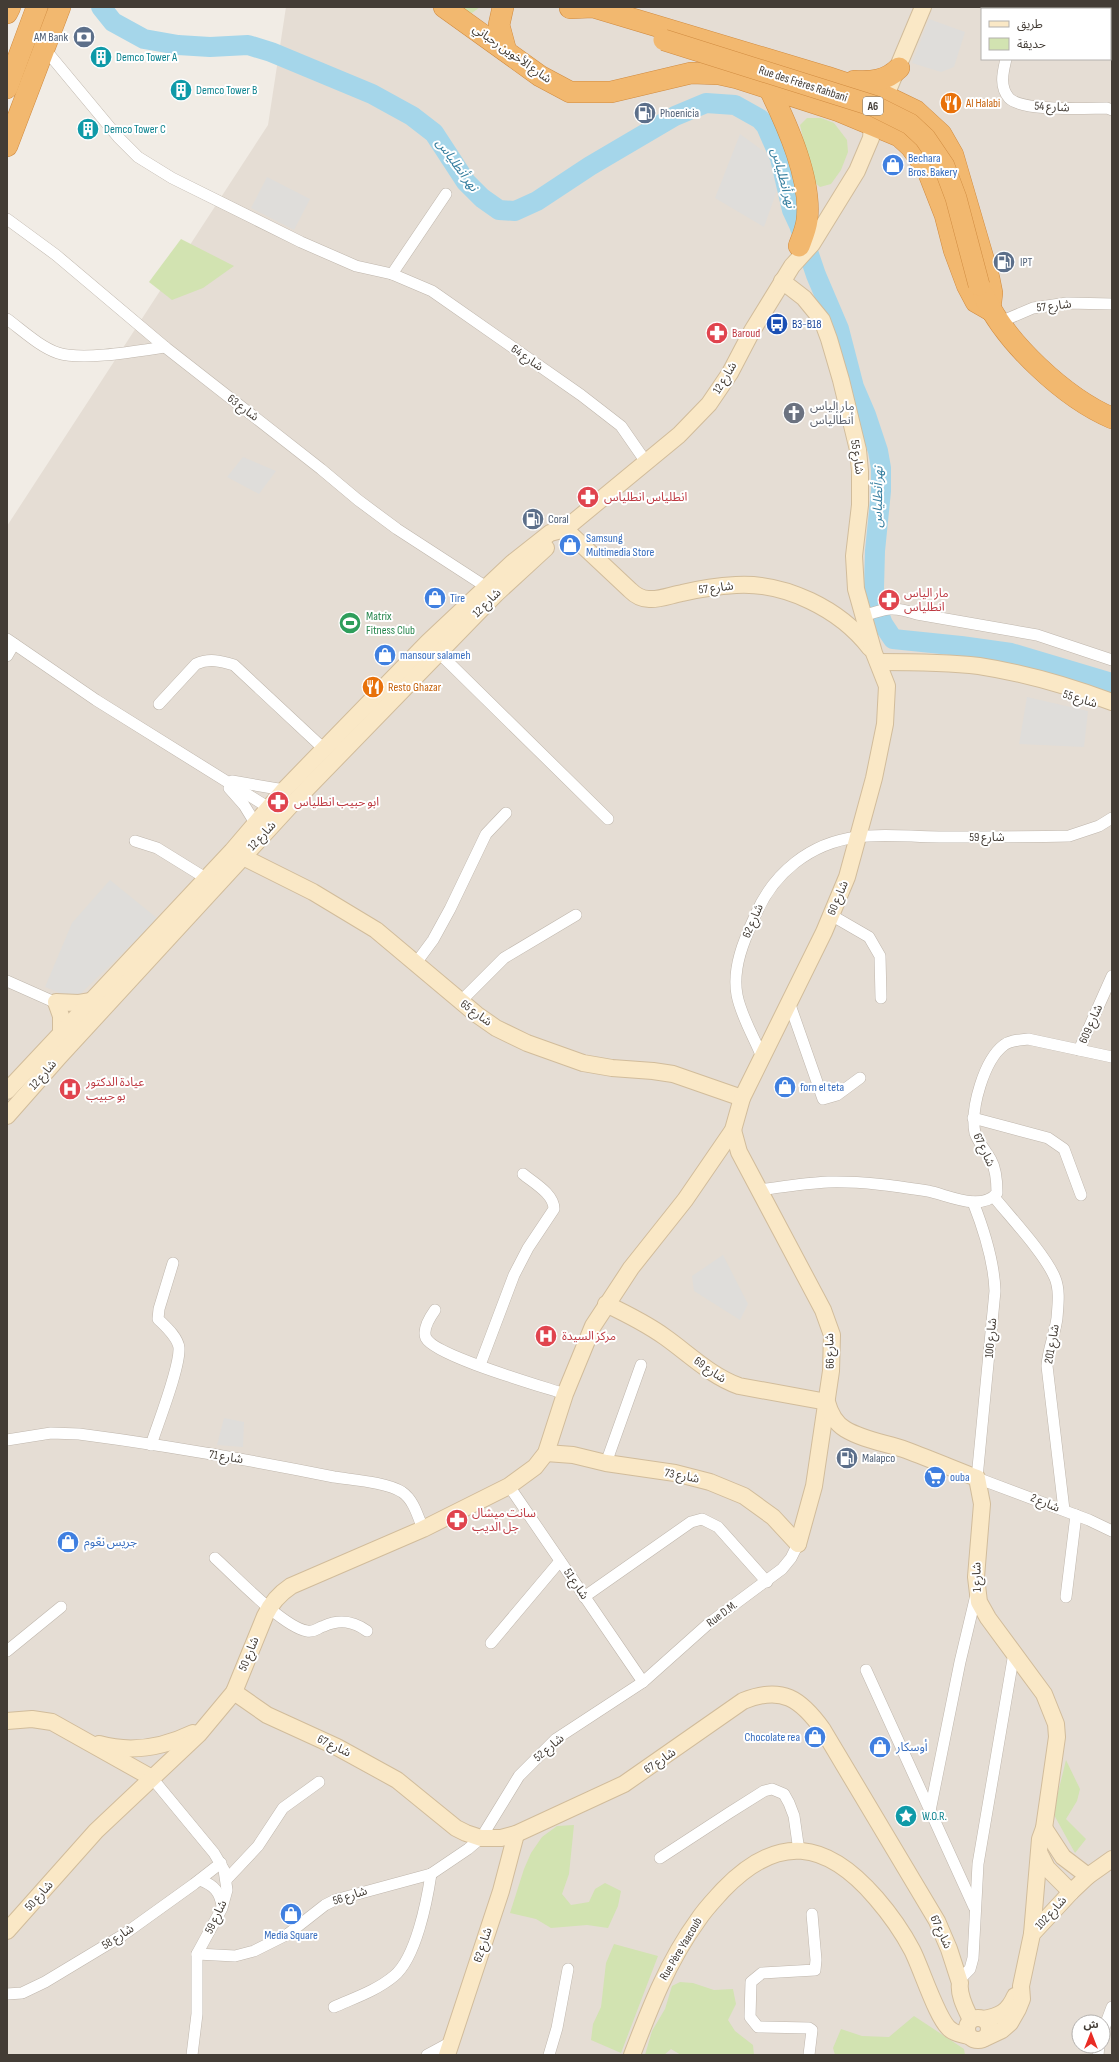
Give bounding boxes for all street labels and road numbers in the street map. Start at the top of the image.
street label: شارع الأخوين رحباني [469,21,554,88]
street label: Rue des Frères Rahbani [757,63,849,105]
road number: A6 [863,97,883,115]
street label: شارع 54 [1034,99,1070,116]
street label: شارع 57 [1036,296,1072,317]
street label: شارع 64 [507,342,546,375]
street label: شارع 12 [710,359,741,397]
street label: شارع 63 [224,391,262,425]
street label: شارع 55 [846,439,867,475]
street label: شارع 57 [698,578,734,599]
street label: شارع 12 [469,585,505,621]
street label: شارع 55 [1061,687,1099,712]
street label: شارع 12 [245,818,280,854]
street label: شارع 59 [969,830,1005,846]
street label: شارع 60 [824,879,853,918]
street label: شارع 62 [739,902,768,941]
street label: شارع 65 [457,997,495,1030]
street label: شارع 609 [1076,1002,1107,1046]
street label: شارع 12 [26,1057,61,1094]
street label: شارع 67 [969,1131,998,1170]
street label: شارع 100 [982,1317,1001,1359]
street label: شارع 201 [1041,1323,1064,1365]
street label: شارع 66 [822,1333,839,1369]
street label: شارع 69 [690,1354,729,1387]
street label: شارع 71 [208,1447,244,1468]
street label: شارع 73 [663,1465,701,1488]
street label: شارع 2 [1028,1490,1062,1517]
street label: شارع 1 [969,1562,986,1592]
street label: شارع 51 [559,1566,592,1603]
street label: Rue D.M. [704,1598,740,1630]
street label: شارع 50 [235,1635,264,1674]
street label: شارع 52 [531,1731,568,1766]
street label: شارع 67 [314,1732,353,1761]
street label: شارع 67 [641,1745,679,1778]
street label: شارع 50 [22,1878,57,1915]
street label: شارع 56 [331,1883,369,1910]
street label: شارع 102 [1032,1893,1071,1933]
street label: شارع 59 [201,1898,231,1937]
street label: شارع 67 [926,1913,955,1952]
street label: Rue Père Yaacoub [656,1915,706,1983]
street label: شارع 58 [99,1921,137,1954]
street label: شارع 62 [470,1926,497,1965]

